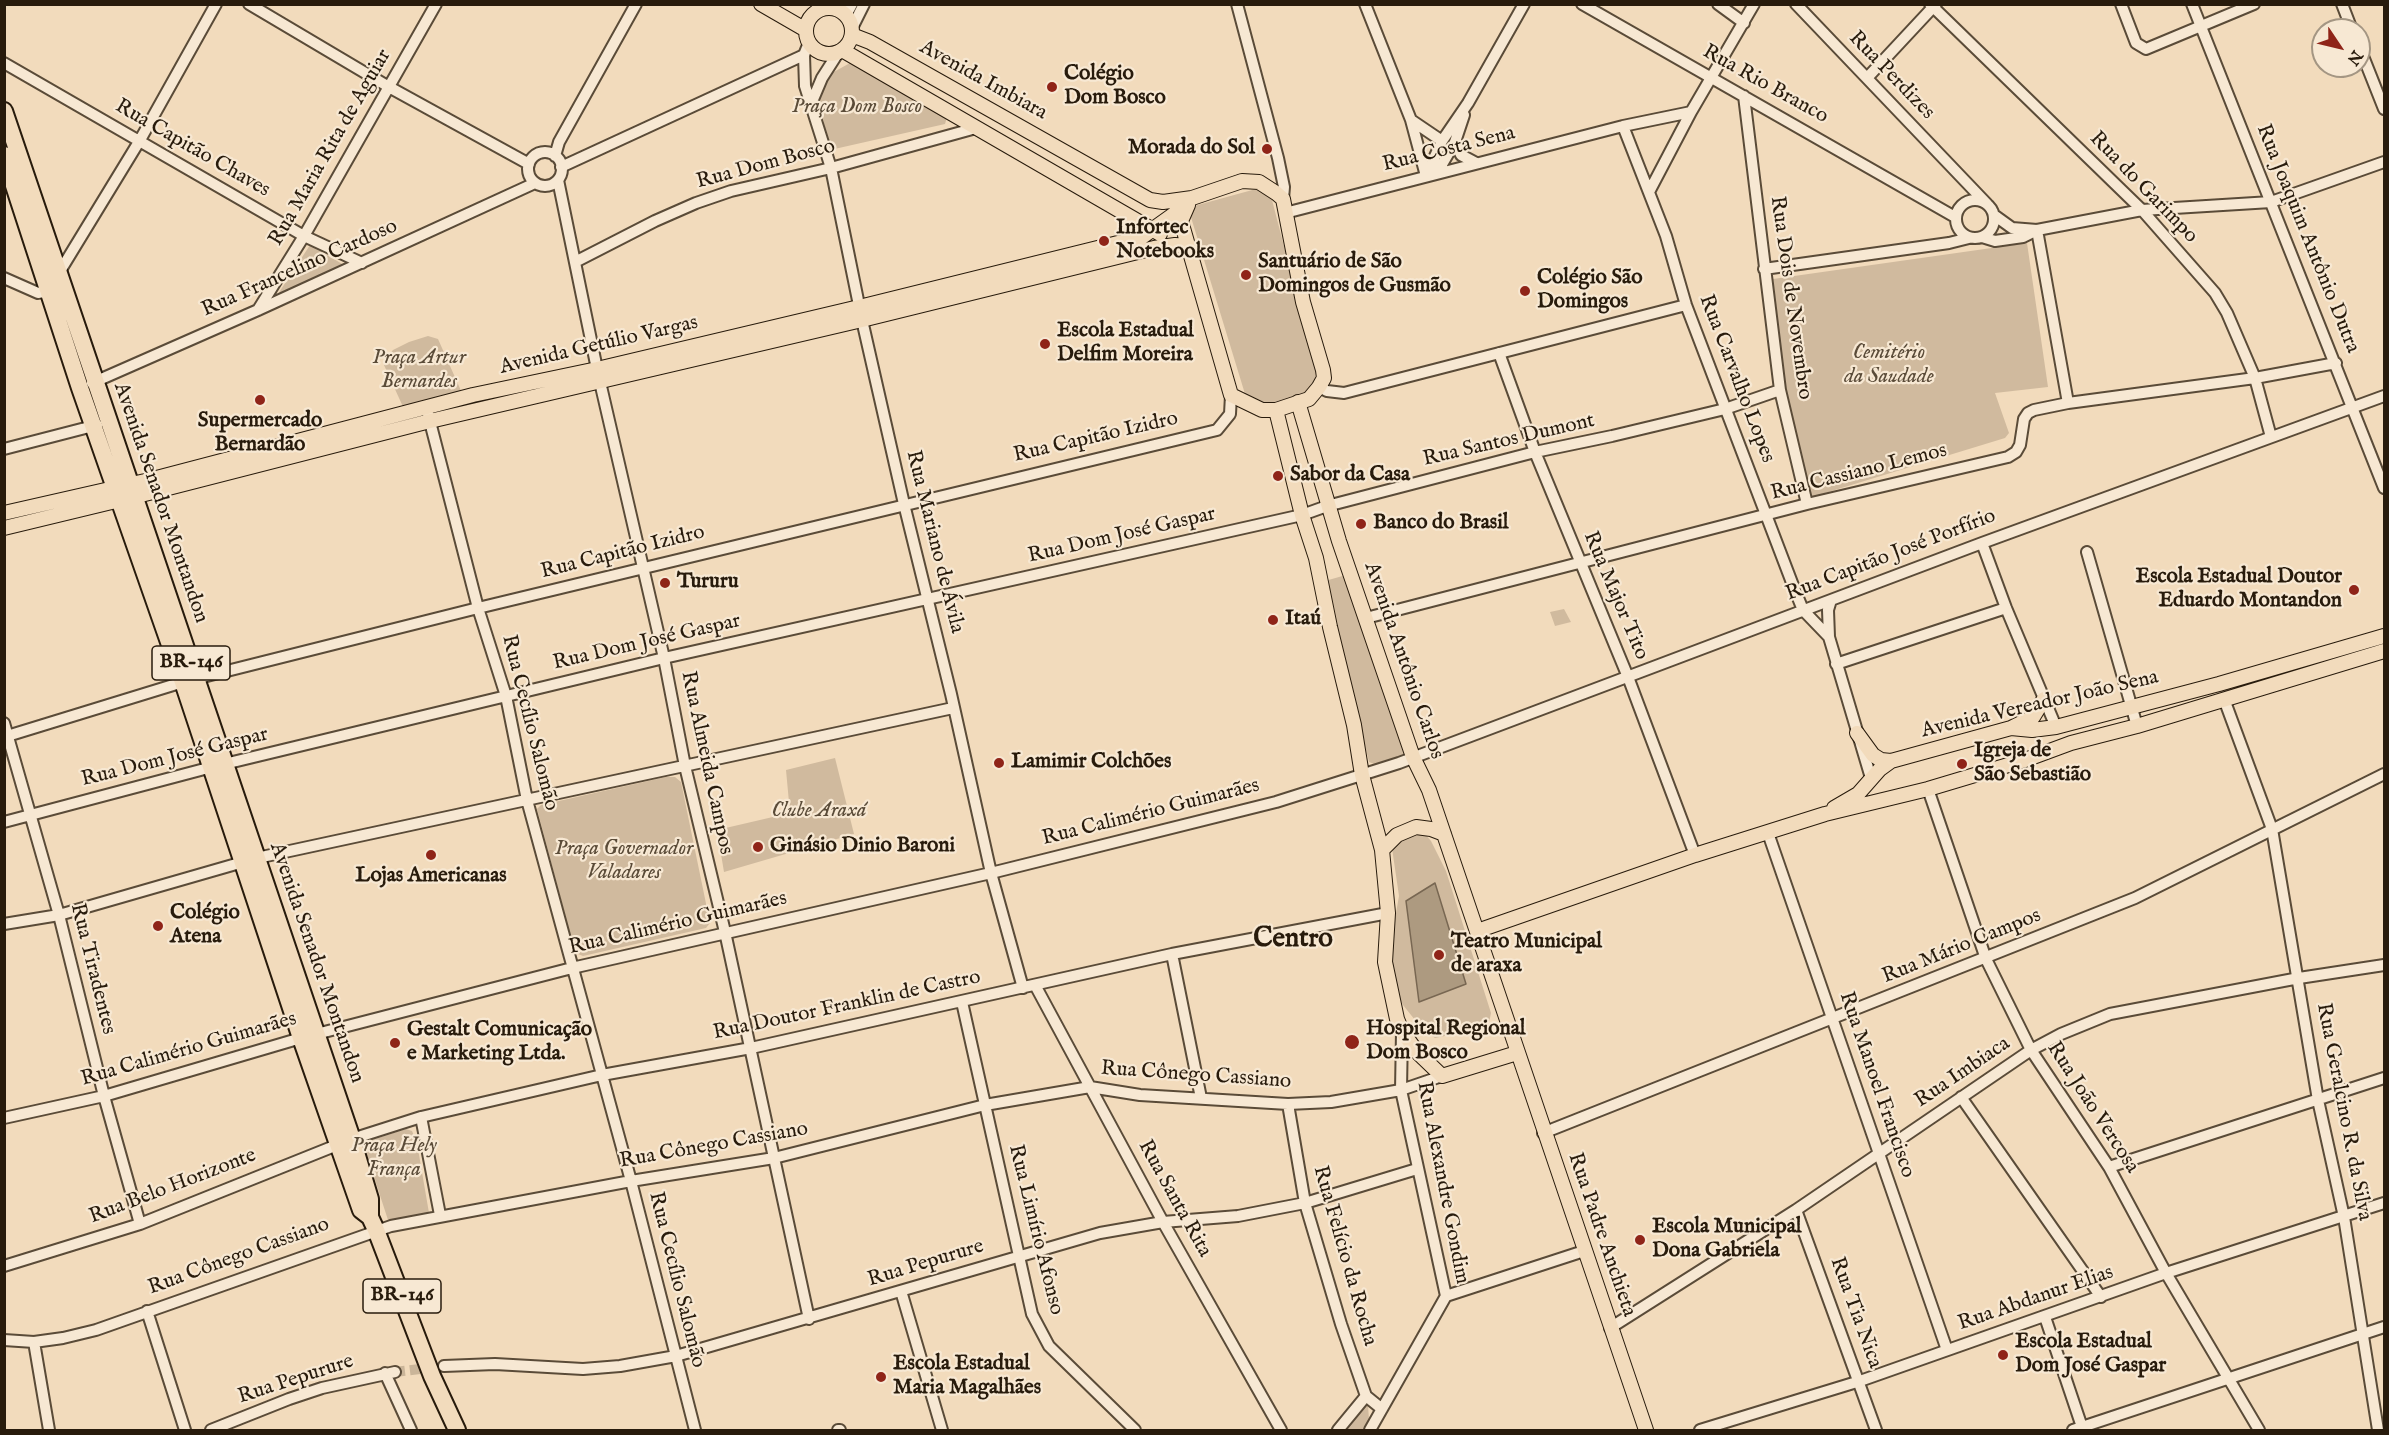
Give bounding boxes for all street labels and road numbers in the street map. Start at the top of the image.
street label: Rua Perdizes [1843,27,1939,125]
street label: Avenida Imbiara [915,36,1051,126]
street label: Rua Rio Branco [1698,40,1832,130]
street label: Rua Maria Rita de Aguiar [264,45,398,251]
street label: Rua Capitão Chaves [110,94,274,204]
street label: Rua Costa Sena [1380,121,1518,179]
street label: Rua Joaquim Antônio Dutra [2250,121,2364,357]
street label: Rua do Garimpo [2083,127,2203,249]
street label: Rua Dom Bosco [694,134,838,196]
street label: Rua Dois de Novembro [1763,195,1817,401]
street label: Rua Francelino Cardoso [198,214,402,324]
street label: Rua Carvalho Lopes [1692,291,1780,467]
street label: Avenida Getúlio Vargas [497,311,701,381]
street label: Avenida Senador Montandon [107,379,213,627]
street label: Rua Capitão Izidro [1011,407,1181,469]
street label: Rua Santos Dumont [1421,409,1597,473]
street label: Rua Cassiano Lemos [1768,439,1950,507]
street label: Rua Mariano de Ávila [899,448,969,636]
street label: Rua Dom José Gaspar [1026,502,1218,570]
street label: Rua Capitão José Porfírio [1782,504,2000,608]
street label: Rua Capitão Izidro [538,520,708,586]
street label: Rua Major Tito [1577,528,1653,664]
street label: Avenida Antônio Carlos [1357,559,1449,763]
street label: Rua Dom José Gaspar [551,609,743,677]
street label: Rua Cecílio Salomão [495,632,563,814]
road number: BR-146 [152,646,230,680]
street label: Avenida Vereador João Sena [1919,665,2161,745]
street label: Rua Almeida Campos [674,669,738,857]
street label: Rua Dom José Gaspar [79,723,271,793]
street label: Rua Calimério Guimarães [1040,774,1262,852]
street label: Avenida Senador Montandon [263,839,369,1087]
street label: Rua Calimério Guimarães [566,887,790,961]
street label: Rua Tiradentes [64,901,120,1037]
street label: Rua Mário Campos [1879,904,2045,990]
street label: Rua Doutor Franklin de Castro [711,965,983,1047]
street label: Rua Manoel Francisco [1832,989,1920,1181]
street label: Rua Geralcino R. da Silva [2310,1001,2376,1223]
street label: Rua Calimério Guimarães [78,1007,300,1093]
street label: Rua Imbiaca [1911,1032,2015,1114]
street label: Rua João Vercosa [2040,1038,2144,1178]
street label: Rua Cônego Cassiano [1100,1057,1292,1095]
street label: Rua Alexandre Gondim [1410,1080,1474,1286]
street label: Rua Cônego Cassiano [618,1117,810,1175]
street label: Rua Santa Rita [1131,1136,1217,1262]
street label: Rua Limírio Afonso [1002,1142,1068,1318]
street label: Rua Belo Horizonte [86,1144,260,1230]
street label: Rua Padre Anchieta [1561,1150,1641,1320]
street label: Rua Felício da Rocha [1306,1163,1382,1349]
street label: Rua Cecílio Salomão [642,1189,710,1371]
street label: Rua Cônego Cassiano [145,1213,333,1301]
street label: Rua Pepurure [865,1234,987,1294]
street label: Rua Tia Nica [1823,1254,1887,1372]
street label: Rua Abdanur Elias [1955,1261,2117,1337]
road number: BR-146 [363,1279,441,1313]
street label: Rua Pepurure [235,1349,357,1411]

